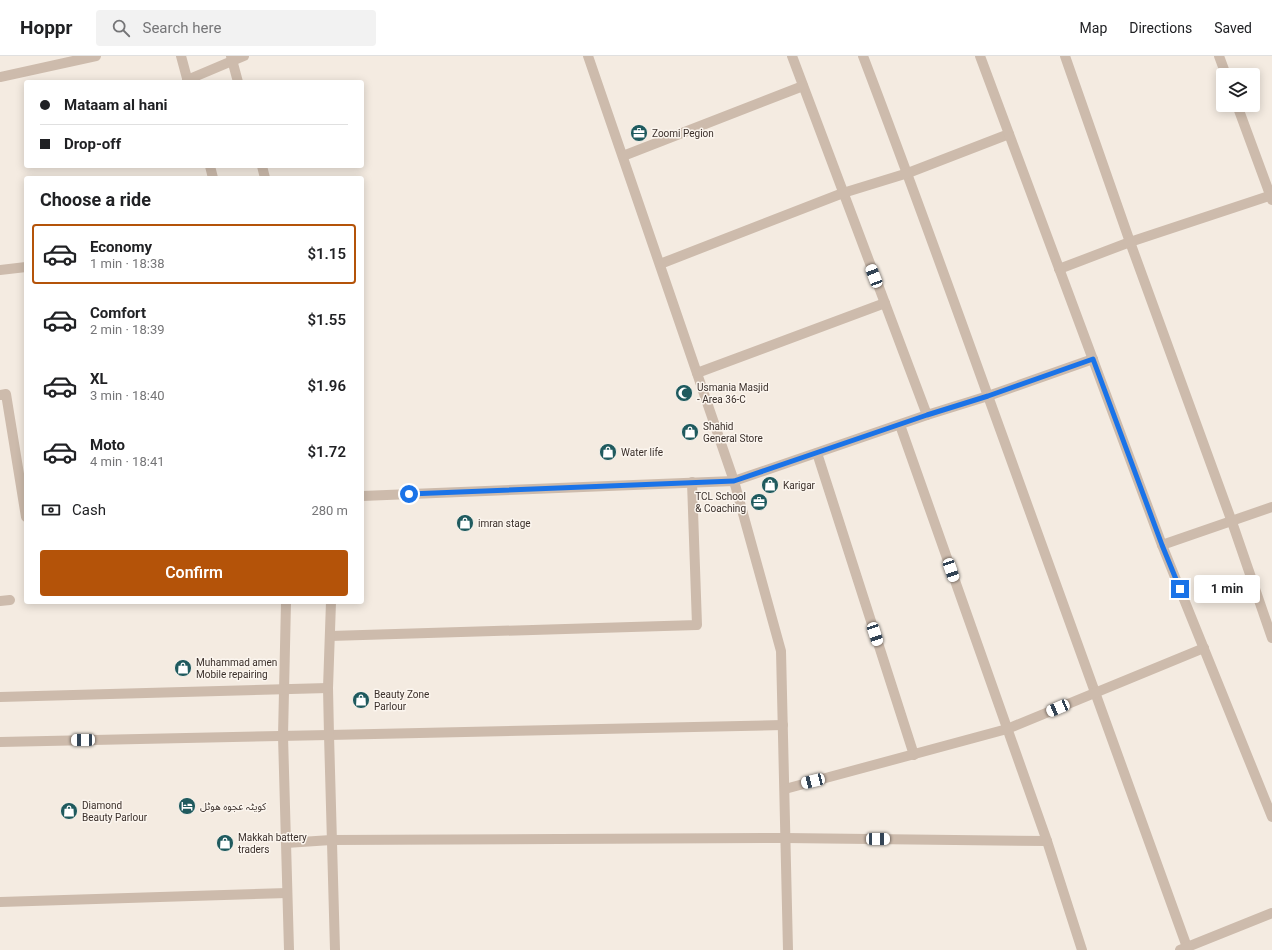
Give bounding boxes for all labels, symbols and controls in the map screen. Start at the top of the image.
search box [96,10,376,46]
text: Hoppr [20,16,72,39]
icon: search [110,17,132,39]
text: Search here [142,19,221,37]
text: Map [1080,20,1107,36]
text: Directions [1129,20,1192,36]
text: Saved [1214,20,1252,36]
map controls [1216,68,1260,112]
button: layers [1216,68,1260,112]
text: Mataam al hani [64,96,168,114]
office icon: Zoomi Pegion [629,123,649,143]
place label: Zoomi Pegion [652,128,714,139]
text: Drop-off [64,135,121,153]
text: Choose a ride [40,189,151,210]
icon: car [42,236,78,272]
text: Economy [90,238,152,256]
text: $1.15 [307,245,346,263]
text: 1 min · 18:38 [90,256,165,271]
car [864,263,884,289]
icon: car [42,302,78,338]
text: Comfort [90,304,146,322]
text: $1.55 [307,311,346,329]
text: 2 min · 18:39 [90,322,165,337]
icon: car [42,368,78,404]
text: XL [90,370,108,388]
text: $1.96 [307,377,346,395]
place label: Usmania Masjid - Area 36-C [697,382,769,405]
mosque icon: Usmania Masjid - Area 36-C [674,383,694,403]
text: 3 min · 18:40 [90,388,165,403]
place label: Shahid General Store [703,421,763,444]
shop icon: Shahid General Store [680,422,700,442]
icon: car [42,434,78,470]
text: Moto [90,436,125,454]
shop icon: Water life [598,442,618,462]
text: $1.72 [307,443,346,461]
place label: Water life [621,447,663,458]
text: 4 min · 18:41 [90,454,165,469]
shop icon: Karigar [760,475,780,495]
place label: Karigar [783,480,816,491]
route start [400,485,418,503]
place label: TCL School & Coaching [695,491,746,514]
office icon: TCL School & Coaching [749,492,769,512]
icon: cash [40,499,62,521]
text: Cash [72,501,106,519]
text: 280 m [311,503,348,518]
shop icon: imran stage [455,513,475,533]
place label: imran stage [478,518,531,529]
button: Confirm [40,550,348,596]
car [941,557,961,583]
callout: 1 min [1194,575,1260,603]
route end [1171,580,1189,598]
text: 1 min [1211,581,1243,596]
car [866,621,884,647]
place label: Muhammad amen Mobile repairing [196,657,277,680]
shop icon: Muhammad amen Mobile repairing [173,658,193,678]
place label: Beauty Zone Parlour [374,689,429,712]
shop icon: Beauty Zone Parlour [351,690,371,710]
car [1045,698,1071,718]
car [71,734,95,746]
car [800,772,826,790]
hotel icon: کویٹہ عجوہ ھوٹل [177,796,197,816]
place label: Diamond Beauty Parlour [82,800,148,823]
shop icon: Diamond Beauty Parlour [59,801,79,821]
place label: کویٹہ عجوہ ھوٹل [200,801,267,813]
place label: Makkah battery traders [238,832,307,855]
shop icon: Makkah battery traders [215,833,235,853]
car [866,833,890,845]

